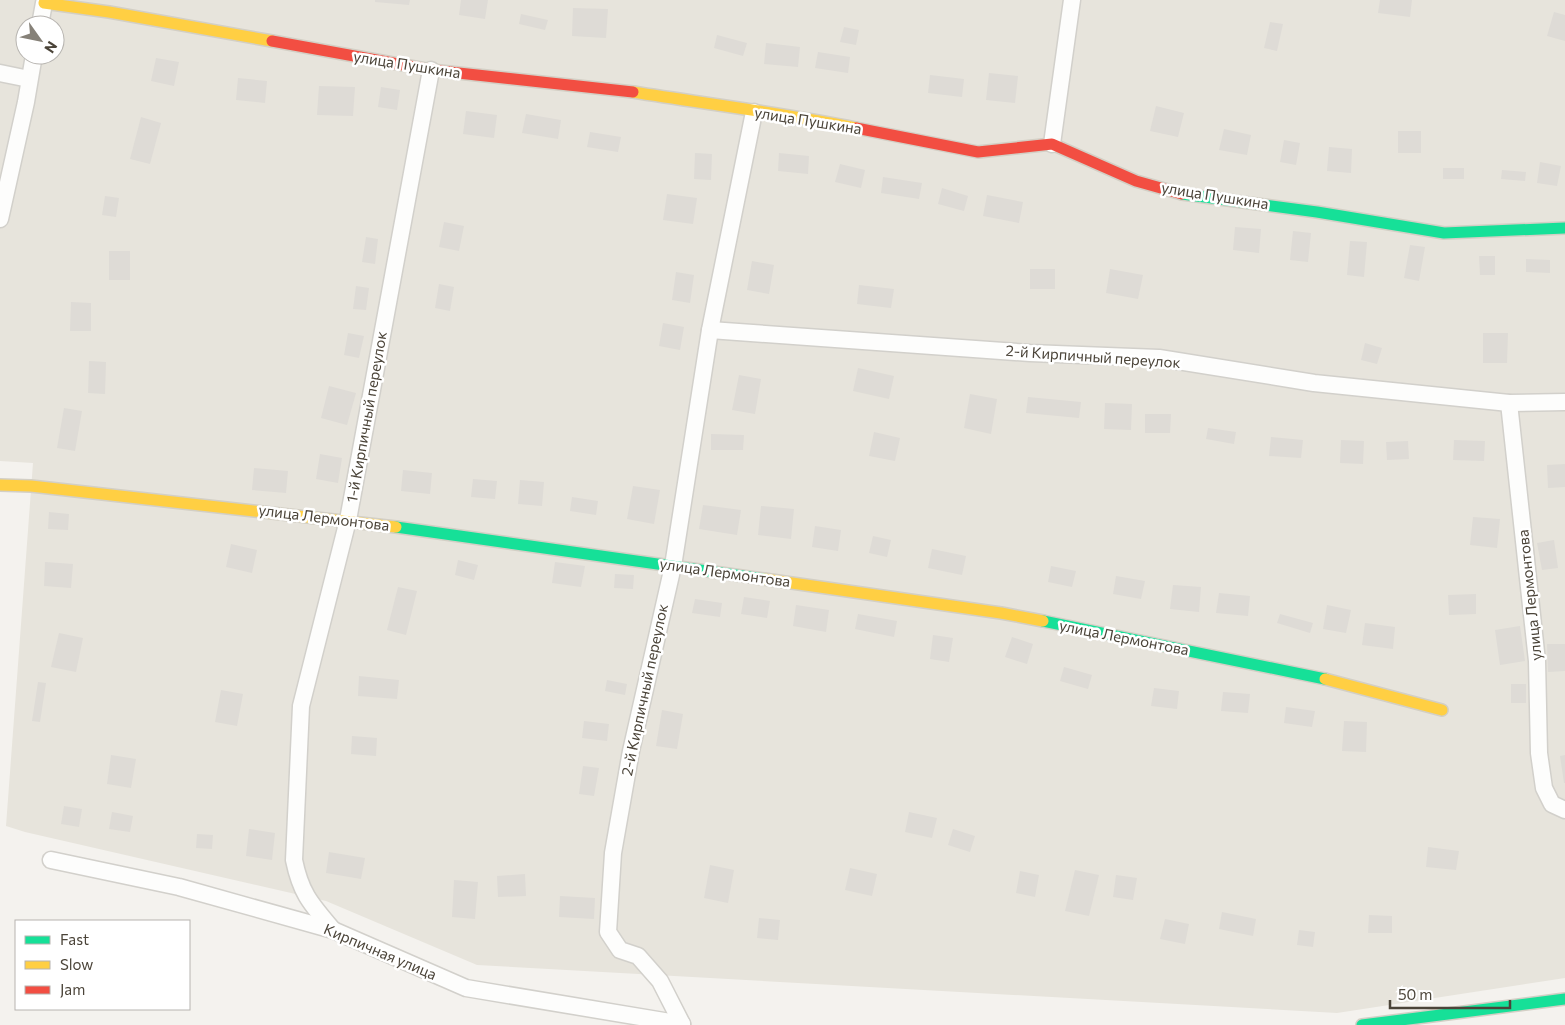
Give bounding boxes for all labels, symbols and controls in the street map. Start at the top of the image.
north arrow [15,15,65,65]
text: N [41,38,61,56]
street label: улица Пушкина [352,47,462,81]
street label: улица Пушкина [753,103,863,137]
street label: улица Пушкина [1160,178,1270,212]
street label: 1-й Кирпичный переулок [342,330,390,504]
street label: 2-й Кирпичный переулок [1005,341,1181,371]
street label: улица Лермонтова [258,500,391,534]
street label: улица Лермонтова [1513,529,1545,662]
street label: улица Лермонтова [659,554,792,590]
street label: 2-й Кирпичный переулок [617,602,671,777]
street label: улица Лермонтова [1058,616,1191,658]
street label: Кирпичная улица [321,919,439,983]
legend [15,920,190,1010]
text: Fast [60,930,89,948]
text: Slow [60,955,93,973]
scale bar [1390,978,1510,1010]
text: Jam [60,980,85,998]
text: 50 m [1398,985,1432,1003]

